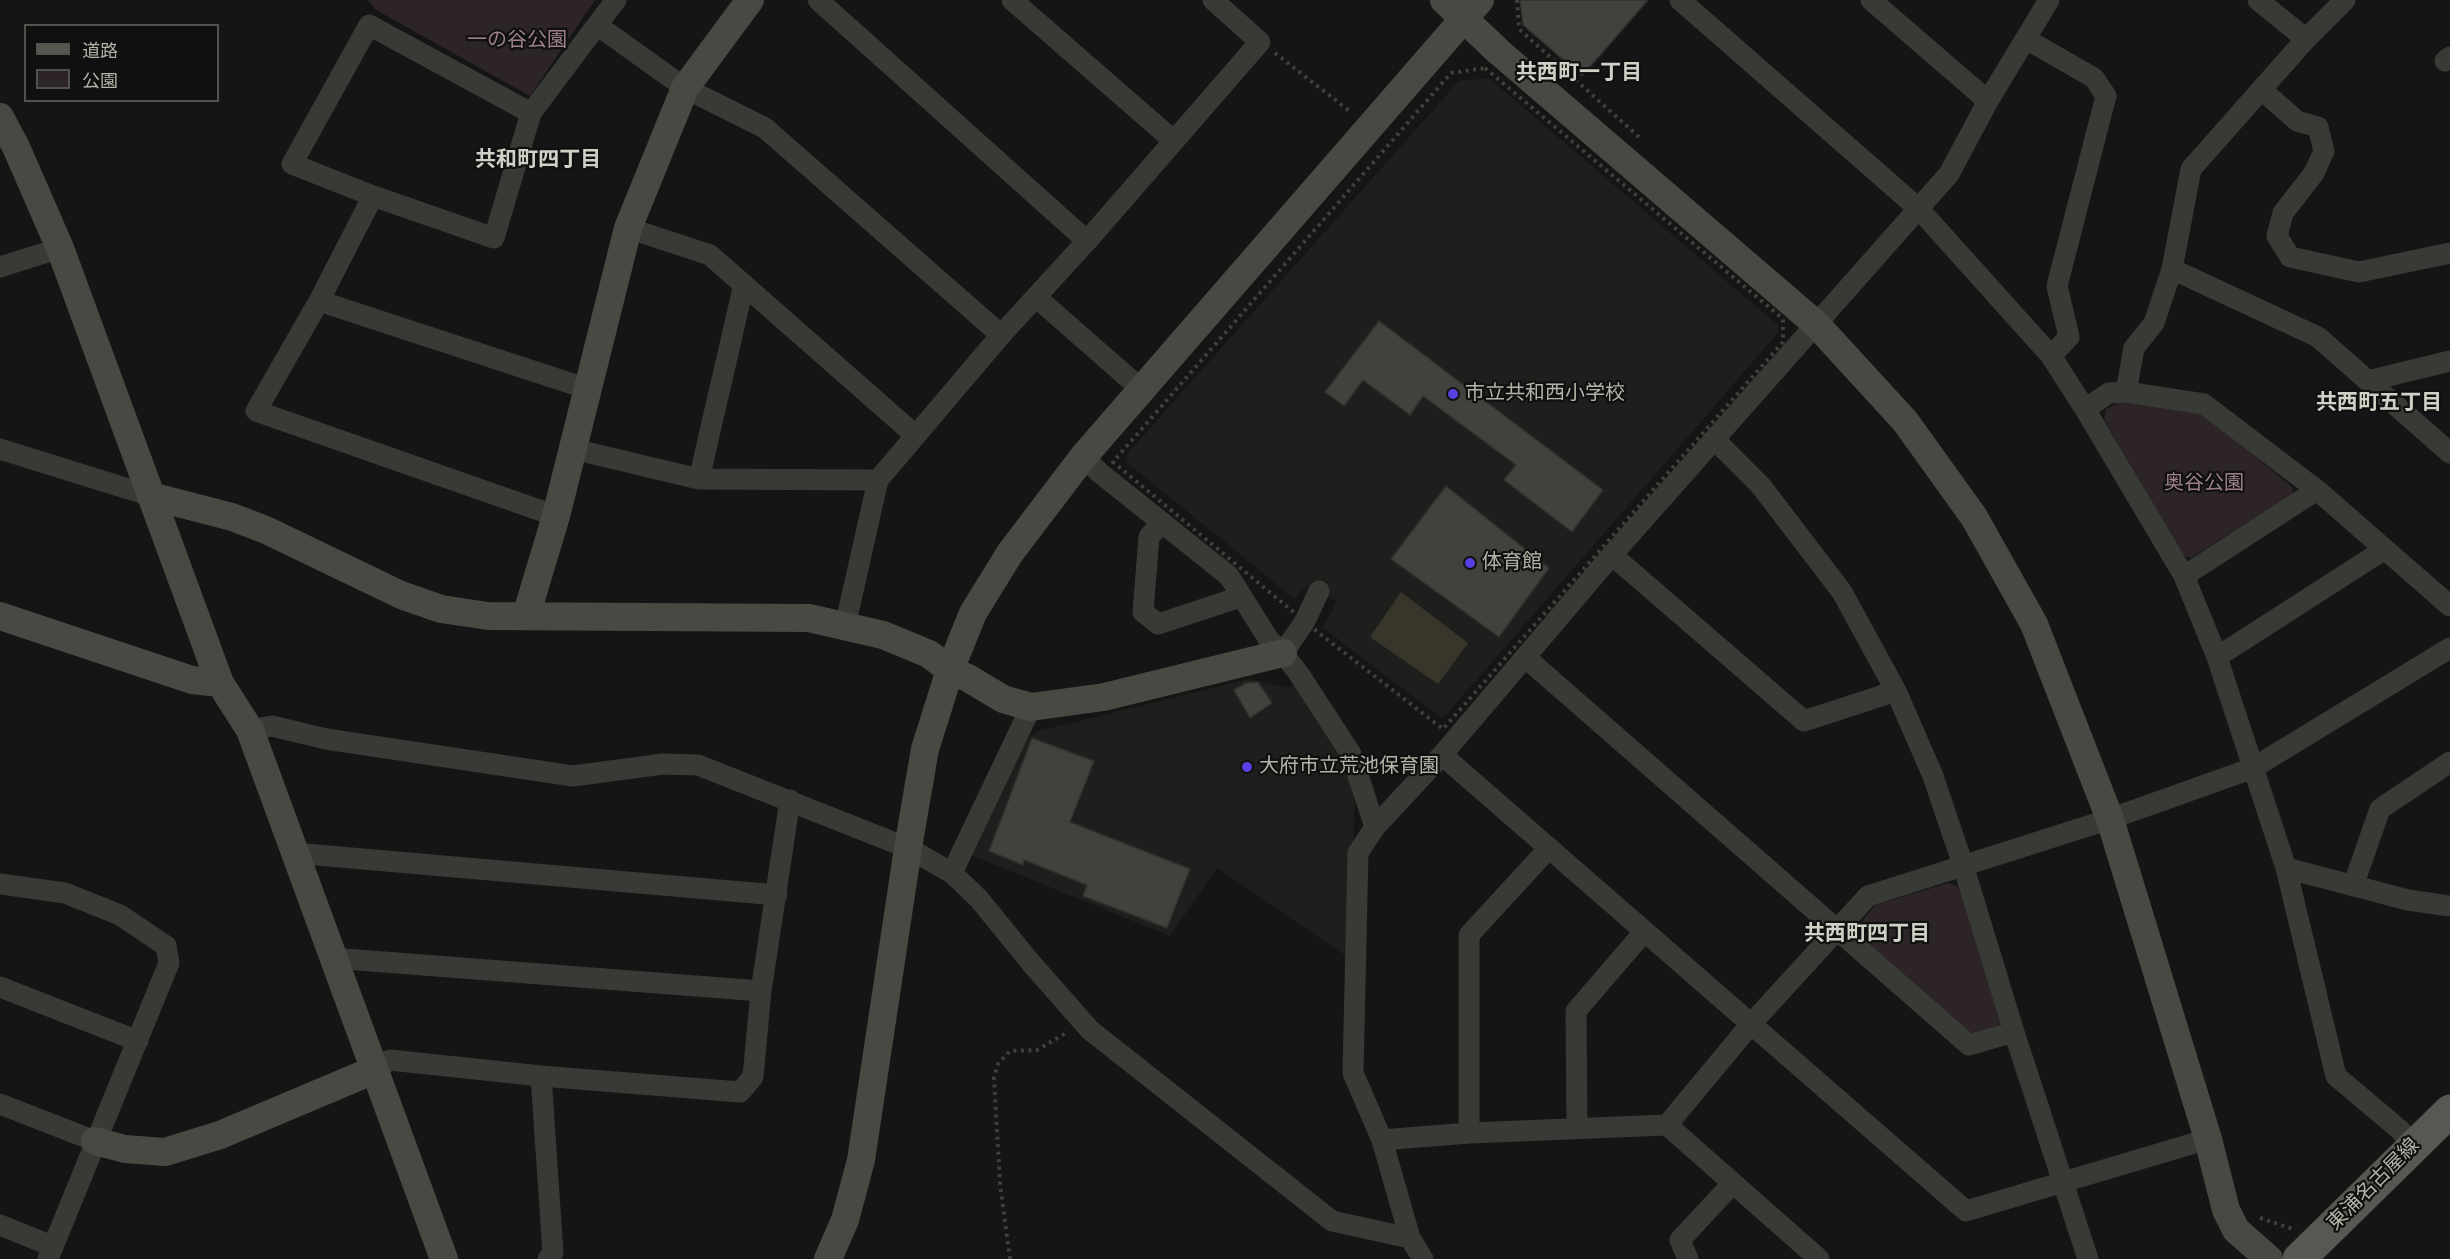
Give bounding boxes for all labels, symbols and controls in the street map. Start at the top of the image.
legend [24,24,219,102]
park label: 一の谷公園 [467,29,567,53]
text: 道路 [82,41,118,62]
district label: 共西町一丁目 [1516,61,1642,87]
text: 公園 [82,71,118,92]
district label: 共和町四丁目 [475,148,601,174]
place label: 市立共和西小学校 [1465,382,1625,406]
marker: 市立共和西小学校 [1446,387,1460,401]
district label: 共西町五丁目 [2316,391,2442,417]
park label: 奥谷公園 [2164,472,2244,496]
place label: 体育館 [1482,551,1542,575]
marker: 体育館 [1463,556,1477,570]
place label: 大府市立荒池保育園 [1259,755,1439,779]
marker: 大府市立荒池保育園 [1240,760,1254,774]
district label: 共西町四丁目 [1804,922,1930,948]
street label: 東浦名古屋線 [2323,1134,2425,1236]

